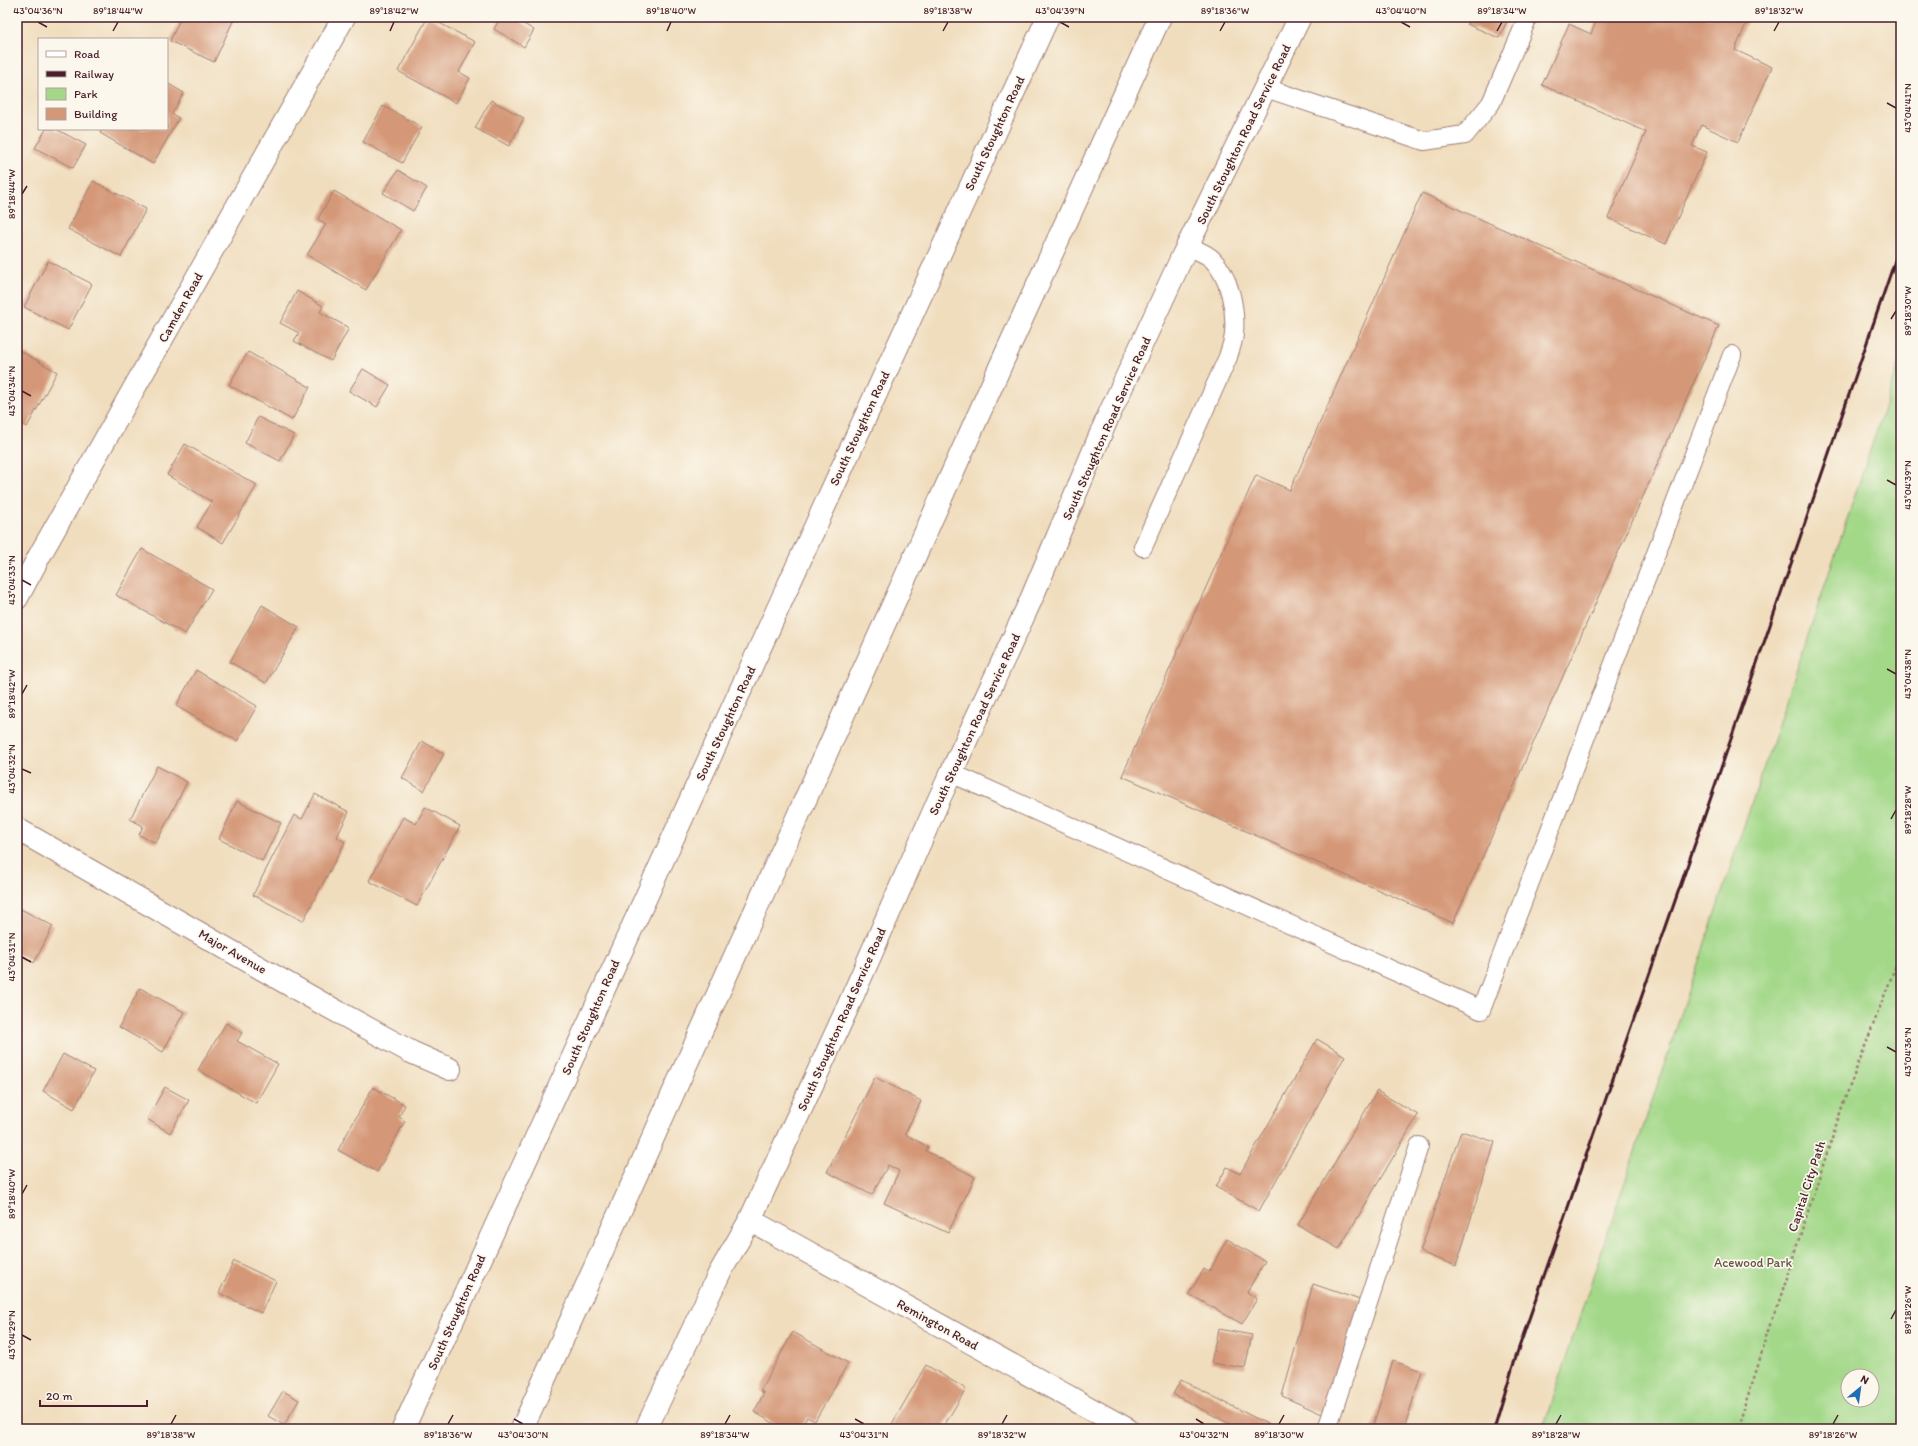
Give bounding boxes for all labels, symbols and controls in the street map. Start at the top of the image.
text: 43°04'36"N [13,4,63,17]
text: 89°18'44"W [93,4,143,17]
text: 89°18'42"W [369,4,419,17]
text: 89°18'40"W [646,4,696,17]
text: 89°18'38"W [924,4,973,17]
text: 43°04'39"N [1035,4,1085,17]
text: 89°18'36"W [1201,4,1250,17]
text: 43°04'40"N [1375,4,1427,17]
text: 89°18'34"W [1477,4,1527,17]
text: 89°18'32"W [1755,4,1804,17]
legend [38,38,168,130]
street label: South Stoughton Road Service Road [1193,42,1294,227]
text: Road [74,47,100,61]
text: Railway [74,67,114,81]
street label: South Stoughton Road [961,73,1028,193]
text: 43°04'41"N [1901,83,1914,133]
text: Park [74,87,98,101]
text: Building [74,107,118,121]
text: 89°18'44"W [5,169,18,219]
street label: Camden Road [155,270,206,345]
text: 89°18'30"W [1901,286,1914,336]
street label: South Stoughton Road Service Road [1059,334,1154,522]
text: 43°04'34"N [5,366,18,416]
street label: South Stoughton Road [826,368,893,488]
text: 43°04'39"N [1901,460,1914,510]
text: 43°04'33"N [5,555,18,605]
street label: South Stoughton Road Service Road [926,631,1023,818]
text: 43°04'38"N [1901,649,1914,699]
street label: South Stoughton Road [692,663,759,783]
text: 89°18'42"W [5,669,18,719]
text: 43°04'32"N [5,744,18,794]
text: 89°18'28"W [1901,785,1914,834]
street label: South Stoughton Road Service Road [794,925,889,1113]
street label: Major Avenue [196,926,269,977]
text: 43°04'31"N [5,932,18,981]
street label: South Stoughton Road [558,957,623,1077]
text: 43°04'36"N [1901,1027,1914,1077]
street label: Capital City Path [1785,1139,1828,1234]
text: 89°18'40"W [5,1169,18,1219]
street label: South Stoughton Road [424,1252,489,1372]
park label: Acewood Park [1714,1255,1792,1270]
text: 89°18'26"W [1901,1285,1914,1334]
street label: Remington Road [894,1296,981,1353]
text: 43°04'29"N [5,1310,18,1360]
north arrow [1840,1368,1880,1408]
text: N [1858,1372,1871,1387]
scale bar [40,1382,147,1408]
text: 20 m [46,1389,73,1403]
text: 89°18'38"W [147,1428,196,1441]
text: 89°18'36"W [424,1428,473,1441]
text: 43°04'30"N [498,1428,548,1441]
text: 89°18'34"W [700,1428,750,1441]
text: 43°04'31"N [840,1428,889,1441]
text: 89°18'32"W [978,1428,1027,1441]
text: 43°04'32"N [1179,1428,1229,1441]
text: 89°18'30"W [1254,1428,1304,1441]
text: 89°18'28"W [1532,1428,1581,1441]
text: 89°18'26"W [1809,1428,1858,1441]

